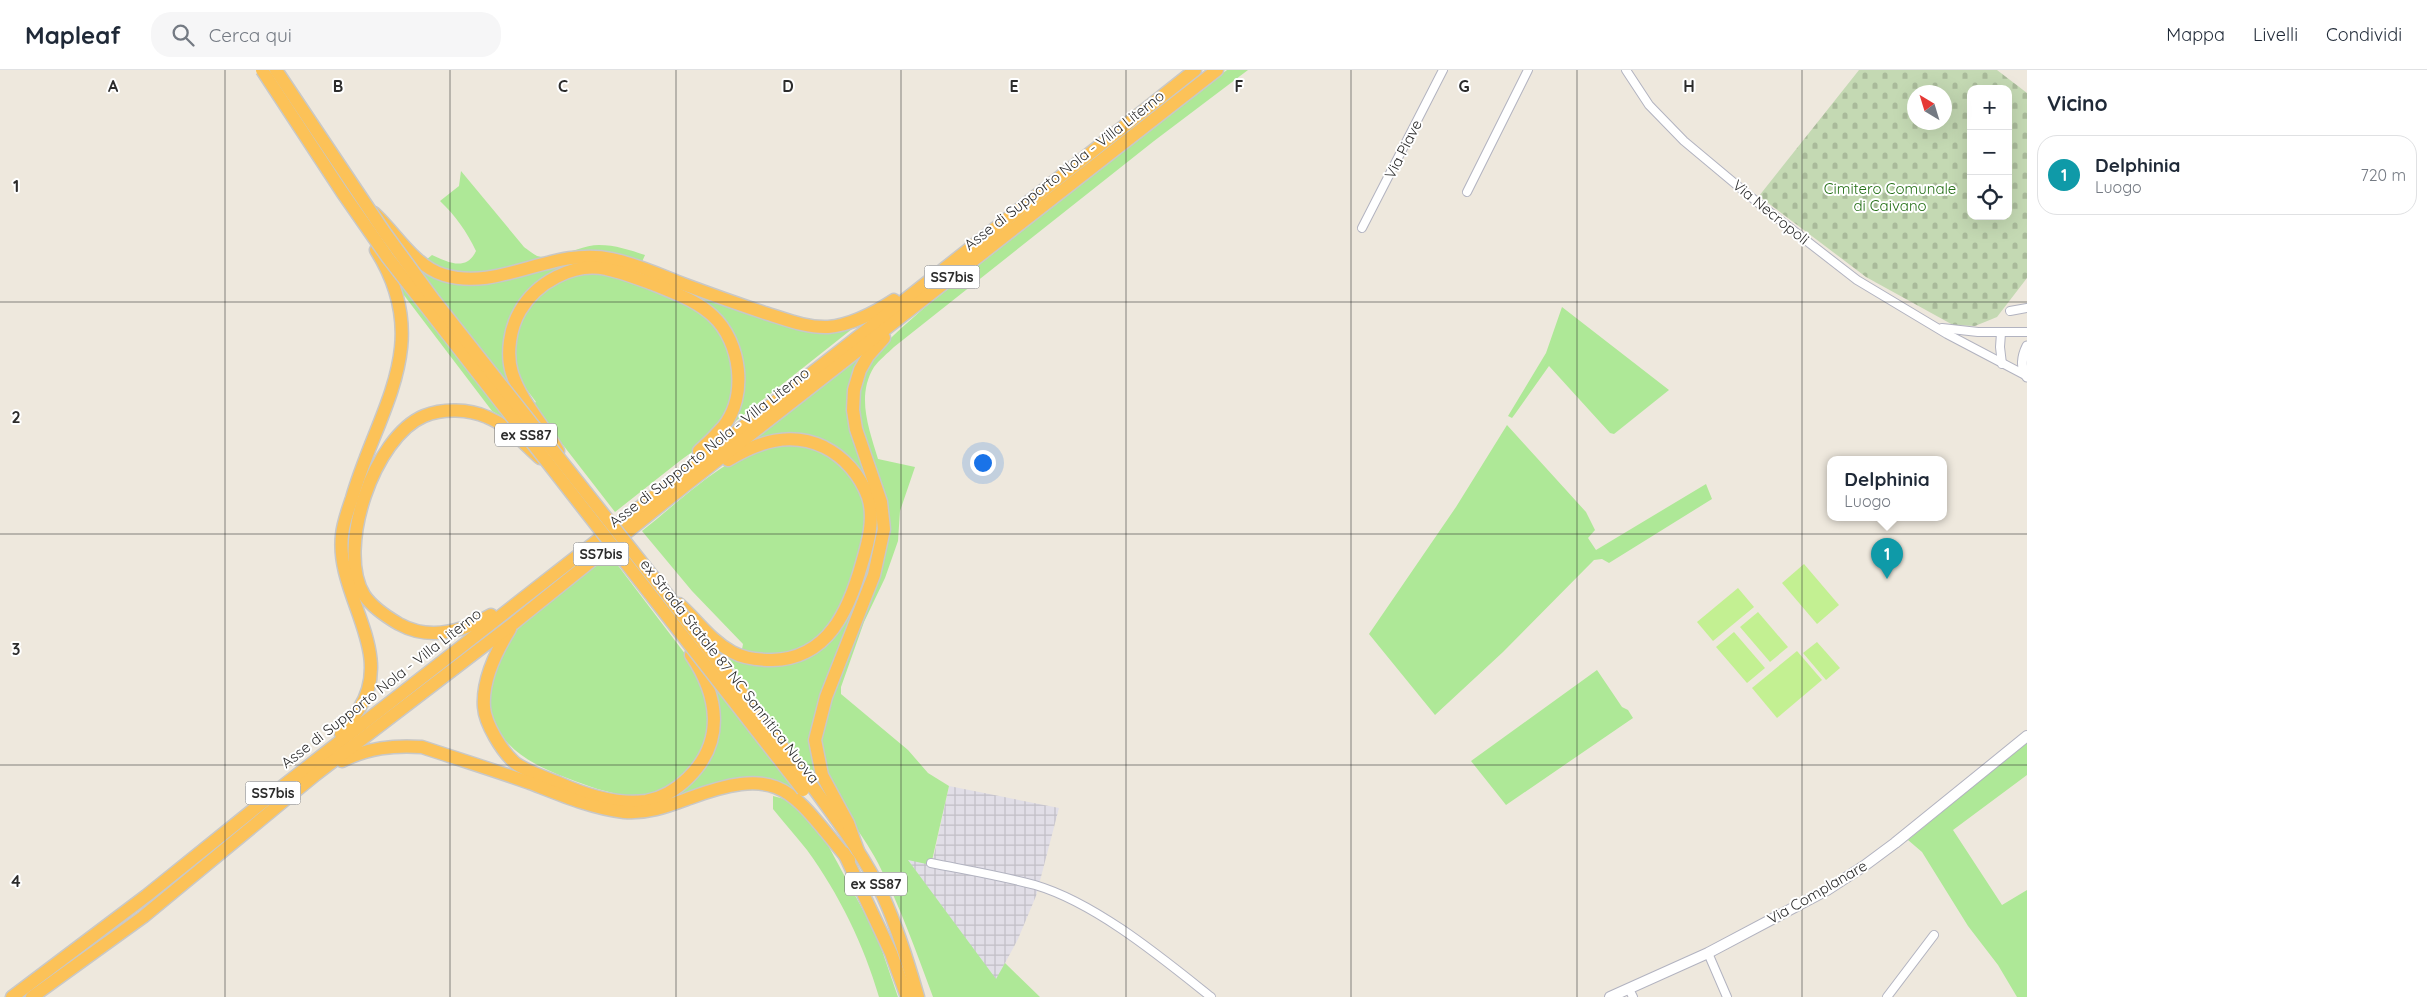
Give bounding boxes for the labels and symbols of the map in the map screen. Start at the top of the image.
text: A [108,76,119,96]
text: B [333,76,343,96]
text: C [558,76,568,96]
text: D [782,76,794,96]
text: E [1009,76,1019,96]
text: F [1235,76,1244,96]
text: G [1458,76,1470,96]
text: H [1683,76,1695,96]
north arrow [1907,85,1952,130]
street label: Asse di Supporto Nola - Villa Literno [960,86,1168,254]
street label: Via Piave [1380,116,1426,182]
street label: Via Necropoli [1729,175,1813,249]
text: 1 [13,176,19,196]
park label: Cimitero Comunale di Caivano [1824,179,1956,215]
road number: SS7bis [924,266,980,288]
street label: Asse di Supporto Nola - Villa Literno [605,363,813,531]
text: 2 [11,407,21,427]
road number: ex SS87 [495,424,557,446]
your location [970,450,996,476]
pin: 1 [1871,538,1903,579]
road number: SS7bis [574,542,628,566]
street label: ex Strada Statale 87 NC Sannitica Nuova [636,555,824,787]
street label: Asse di Supporto Nola - Villa Literno [277,604,485,772]
text: 3 [12,639,20,659]
road number: SS7bis [246,781,300,804]
street label: Via Complanare [1764,856,1870,928]
text: 4 [11,871,21,891]
road number: ex SS87 [845,872,907,896]

